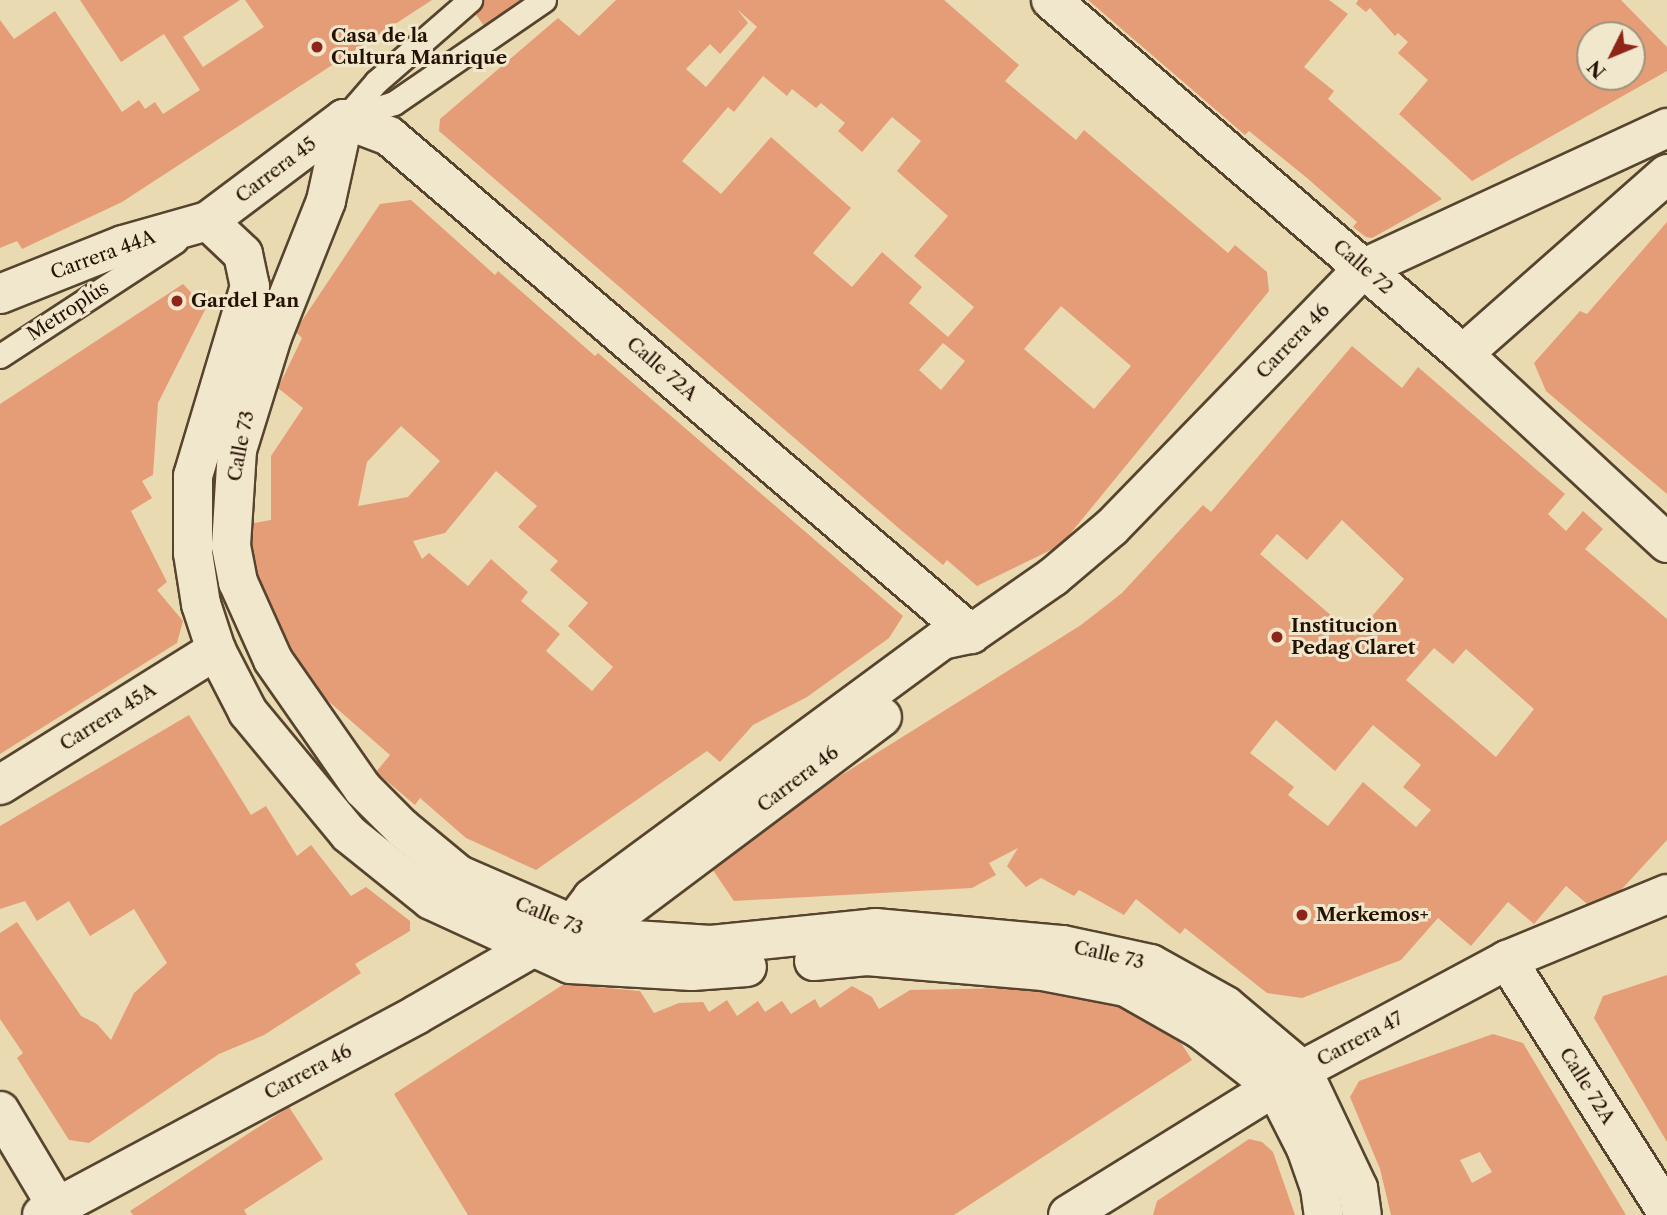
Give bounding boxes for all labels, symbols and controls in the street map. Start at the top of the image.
north arrow [1576,21,1646,91]
place label: Casa de la Cultura Manrique [331,25,507,69]
marker: Casa de la Cultura Manrique [309,39,325,55]
text: N [1583,55,1611,83]
street label: Carrera 45 [231,132,321,208]
street label: Carrera 44A [47,225,159,285]
street label: Calle 72 [1328,235,1398,299]
street label: Metroplús [23,276,113,346]
place label: Gardel Pan [191,290,299,312]
marker: Gardel Pan [169,293,185,309]
street label: Carrera 46 [1251,298,1335,384]
street label: Calle 72A [622,332,702,406]
street label: Calle 73 [223,409,259,483]
place label: Institucion Pedag Claret [1291,615,1415,659]
marker: Institucion Pedag Claret [1269,629,1285,645]
street label: Carrera 45A [56,678,160,756]
street label: Carrera 46 [753,741,843,817]
street label: Calle 73 [512,892,586,940]
place label: Merkemos+ [1316,904,1429,926]
marker: Merkemos+ [1294,907,1310,923]
street label: Calle 73 [1072,936,1146,974]
street label: Carrera 47 [1313,1007,1407,1071]
street label: Carrera 46 [260,1039,356,1105]
street label: Calle 72A [1555,1043,1619,1129]

